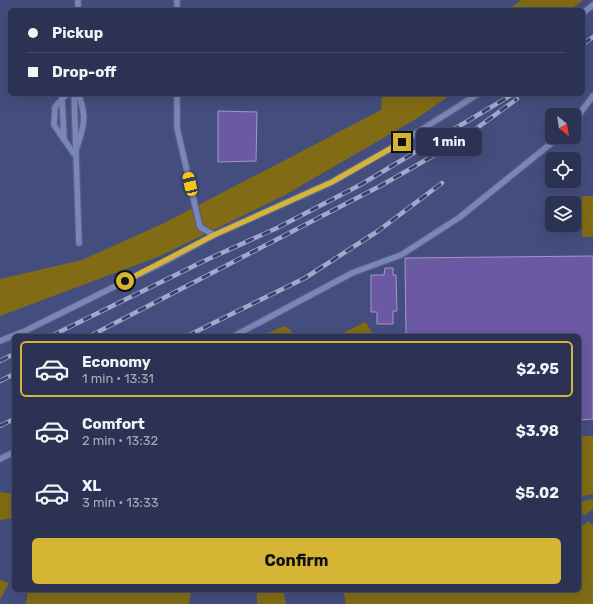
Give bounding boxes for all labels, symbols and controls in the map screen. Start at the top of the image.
text: Pickup [52,24,103,42]
text: Drop-off [52,63,116,81]
north arrow [545,108,581,144]
map controls [545,108,581,232]
callout: 1 min [416,128,482,156]
route end [393,133,411,151]
text: 1 min [432,134,466,149]
button: locate [545,152,581,188]
car [181,171,199,197]
button: layers [545,196,581,232]
route start [116,272,134,290]
icon: car [34,351,70,387]
text: Economy [82,353,151,371]
text: $2.95 [516,360,559,378]
text: 1 min · 13:31 [82,371,154,386]
icon: car [34,413,70,449]
text: Comfort [82,415,145,433]
text: $3.98 [516,422,559,440]
text: 2 min · 13:32 [82,433,158,448]
icon: car [34,475,70,511]
text: XL [82,477,101,495]
text: $5.02 [515,484,559,502]
text: 3 min · 13:33 [82,495,159,510]
button: Confirm [32,538,561,584]

